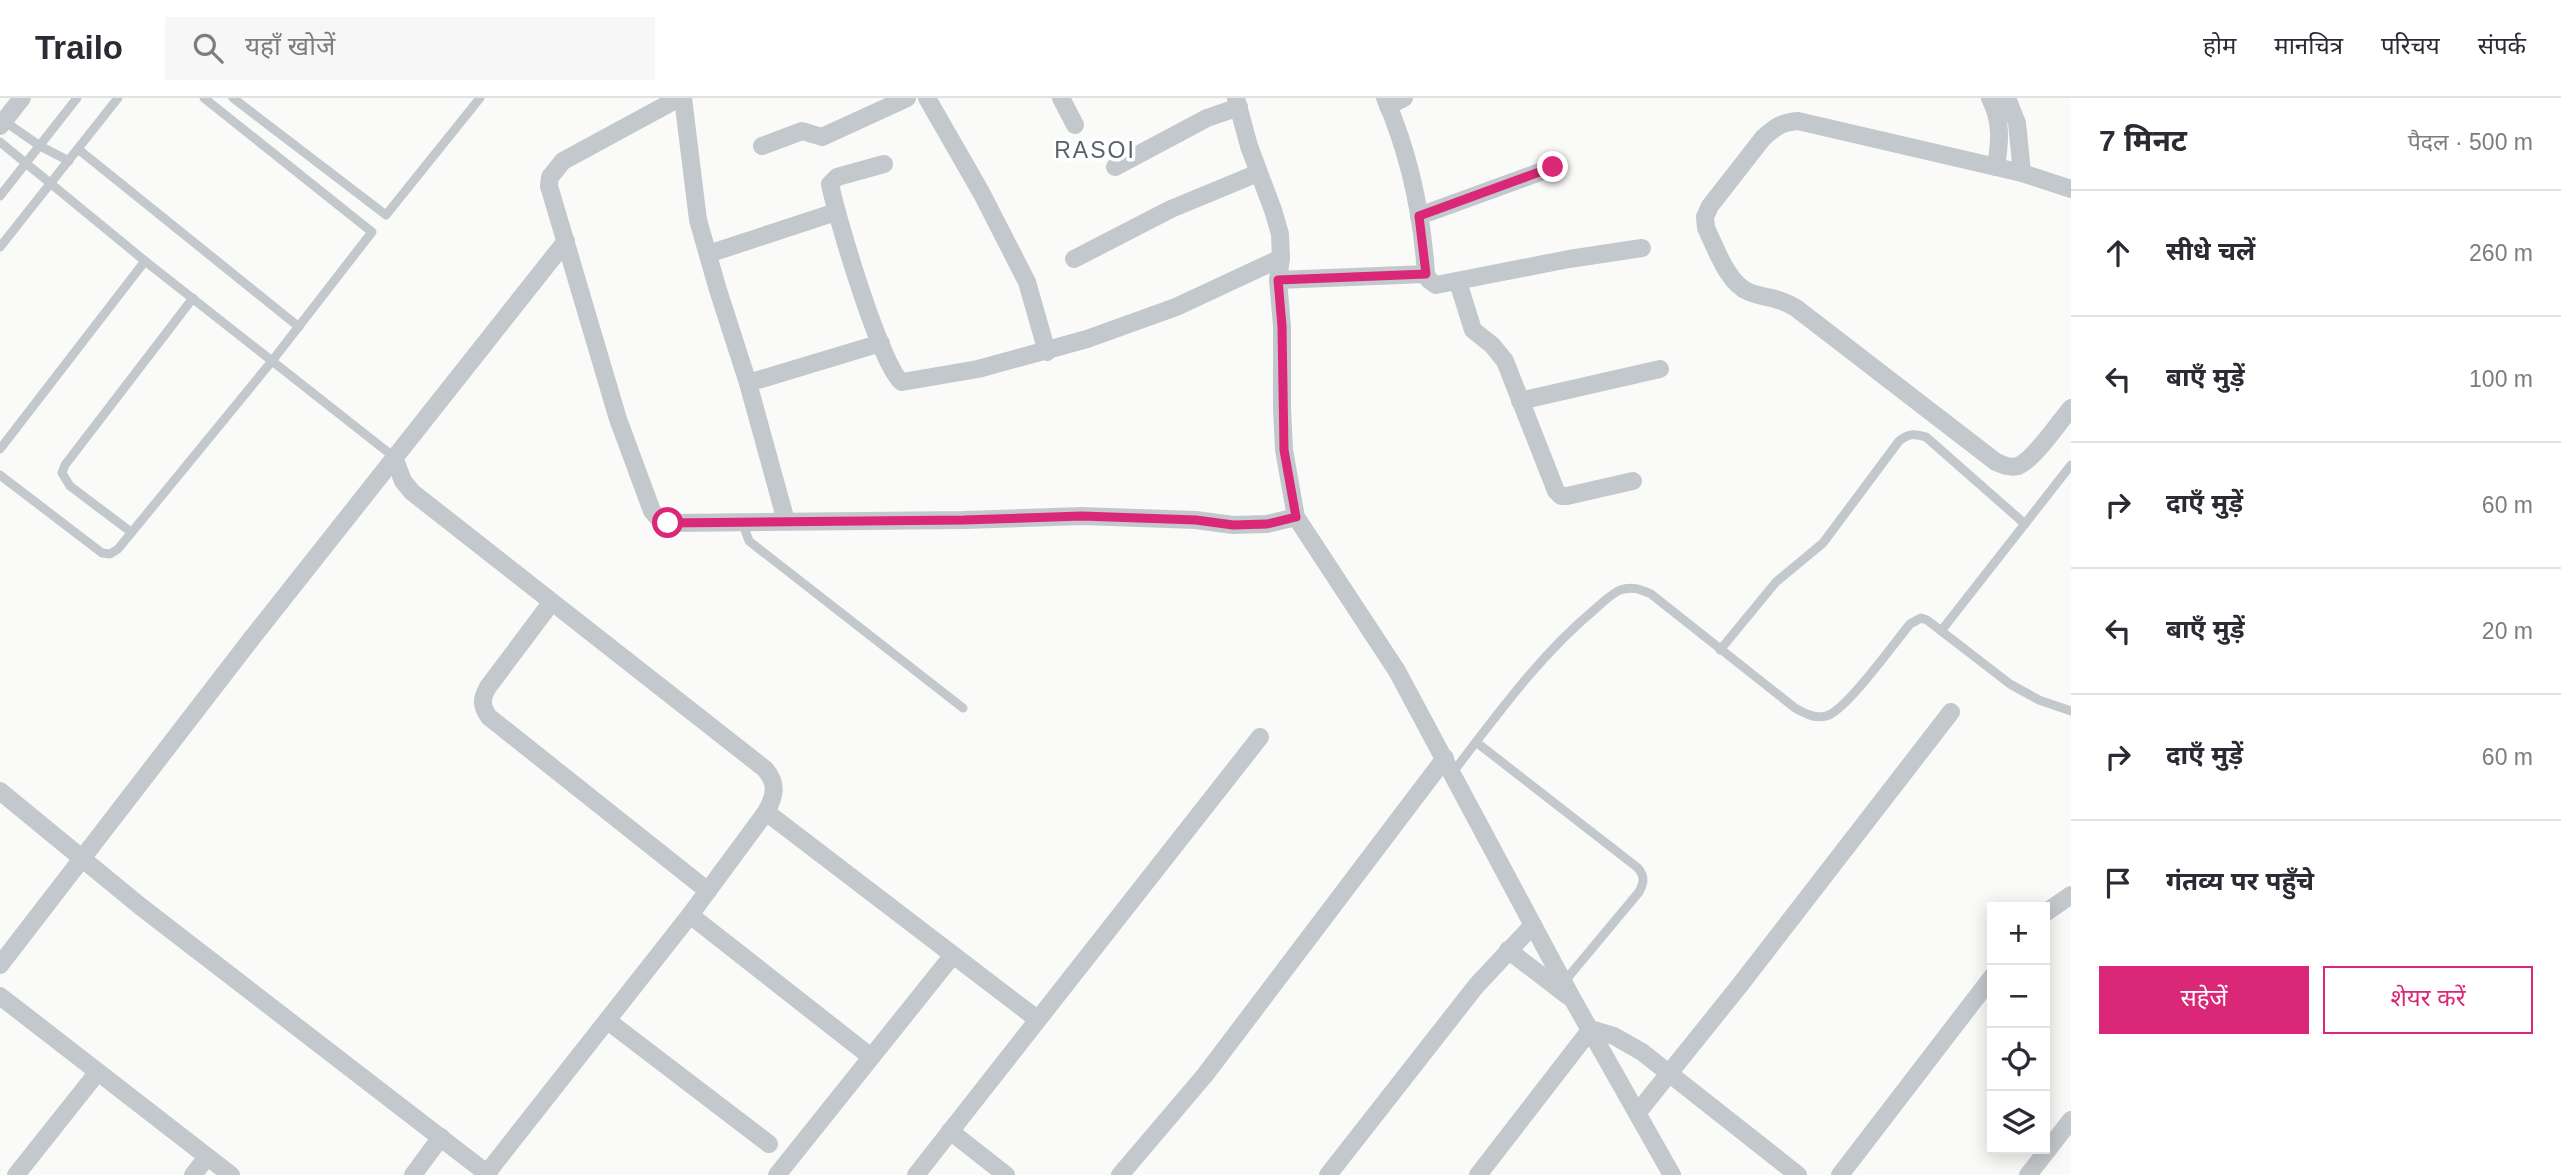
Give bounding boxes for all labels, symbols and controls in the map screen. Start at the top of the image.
search box [165,17,655,80]
text: Trailo [35,29,123,66]
icon: search [189,29,227,67]
text: यहाँ खोजें [245,31,335,61]
text: होम [2203,32,2236,59]
text: मानचित्र [2274,32,2343,59]
text: परिचय [2381,32,2440,59]
text: संपर्क [2478,32,2526,59]
text: 7 मिनट [2099,124,2187,157]
text: पैदल · 500 m [2408,129,2533,155]
district label: RASOI [1054,137,1136,163]
route end [1537,151,1568,182]
icon: ahead [2099,234,2137,272]
text: सीधे चलें [2166,236,2255,266]
text: 260 m [2469,240,2533,266]
icon: left [2099,360,2137,398]
text: बाएँ मुड़ें [2166,362,2245,392]
text: 100 m [2469,366,2533,392]
icon: right [2099,486,2137,524]
text: दाएँ मुड़ें [2166,488,2243,518]
text: 60 m [2482,492,2533,518]
route start [652,507,683,538]
icon: left [2099,612,2137,650]
text: बाएँ मुड़ें [2166,614,2245,644]
text: 20 m [2482,618,2533,644]
icon: right [2099,738,2137,776]
text: दाएँ मुड़ें [2166,740,2243,770]
text: 60 m [2482,744,2533,770]
icon: arrive [2099,864,2137,902]
text: गंतव्य पर पहुँचे [2166,866,2314,896]
map controls [1987,902,2050,1154]
button: + [1987,902,2050,965]
button: − [1987,965,2050,1028]
button: सहेजें [2099,966,2309,1034]
button: शेयर करें [2323,966,2533,1034]
button: locate [1987,1028,2050,1091]
button: layers [1987,1091,2050,1154]

